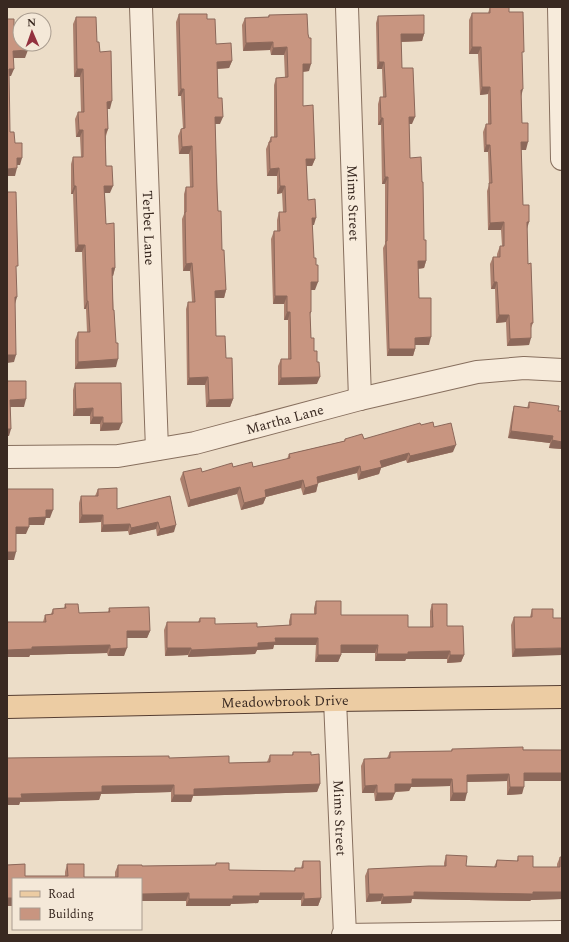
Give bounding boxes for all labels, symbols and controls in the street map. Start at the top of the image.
north arrow [12,12,52,52]
text: N [27,14,36,31]
street label: Mims Street [341,164,365,241]
street label: Terbet Lane [137,190,160,266]
street label: Martha Lane [244,399,326,440]
street label: Meadowbrook Drive [221,690,349,713]
street label: Mims Street [327,779,352,856]
legend [12,878,142,930]
text: Road [48,885,75,904]
text: Building [48,905,94,924]

